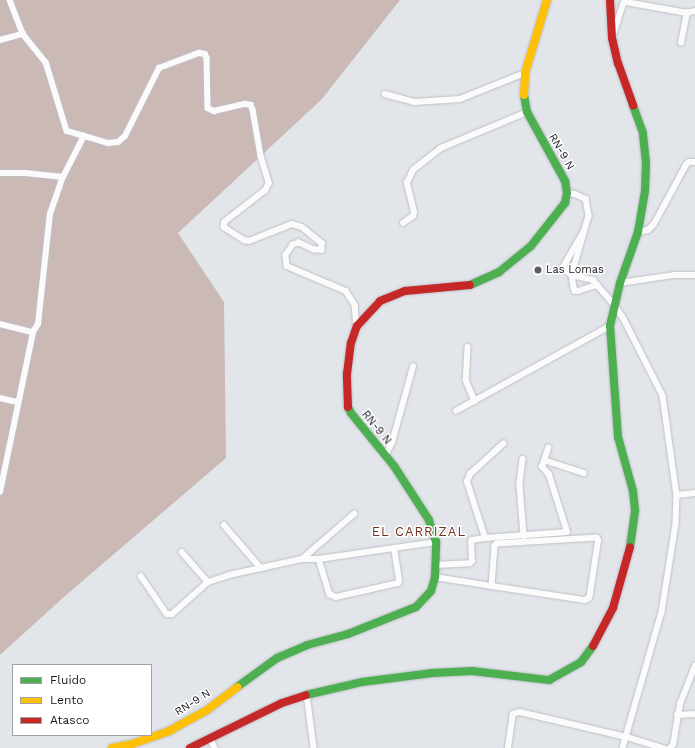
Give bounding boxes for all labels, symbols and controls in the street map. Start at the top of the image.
street label: RN-9 N [545,132,577,172]
place label: Las Lomas [546,263,604,277]
marker: Las Lomas [533,265,543,275]
street label: RN-9 N [358,409,394,447]
district label: EL CARRIZAL [372,524,466,540]
legend [12,664,152,736]
text: Fluido [50,673,86,687]
street label: RN-9 N [173,687,213,719]
text: Lento [50,693,84,707]
text: Atasco [50,713,90,727]

